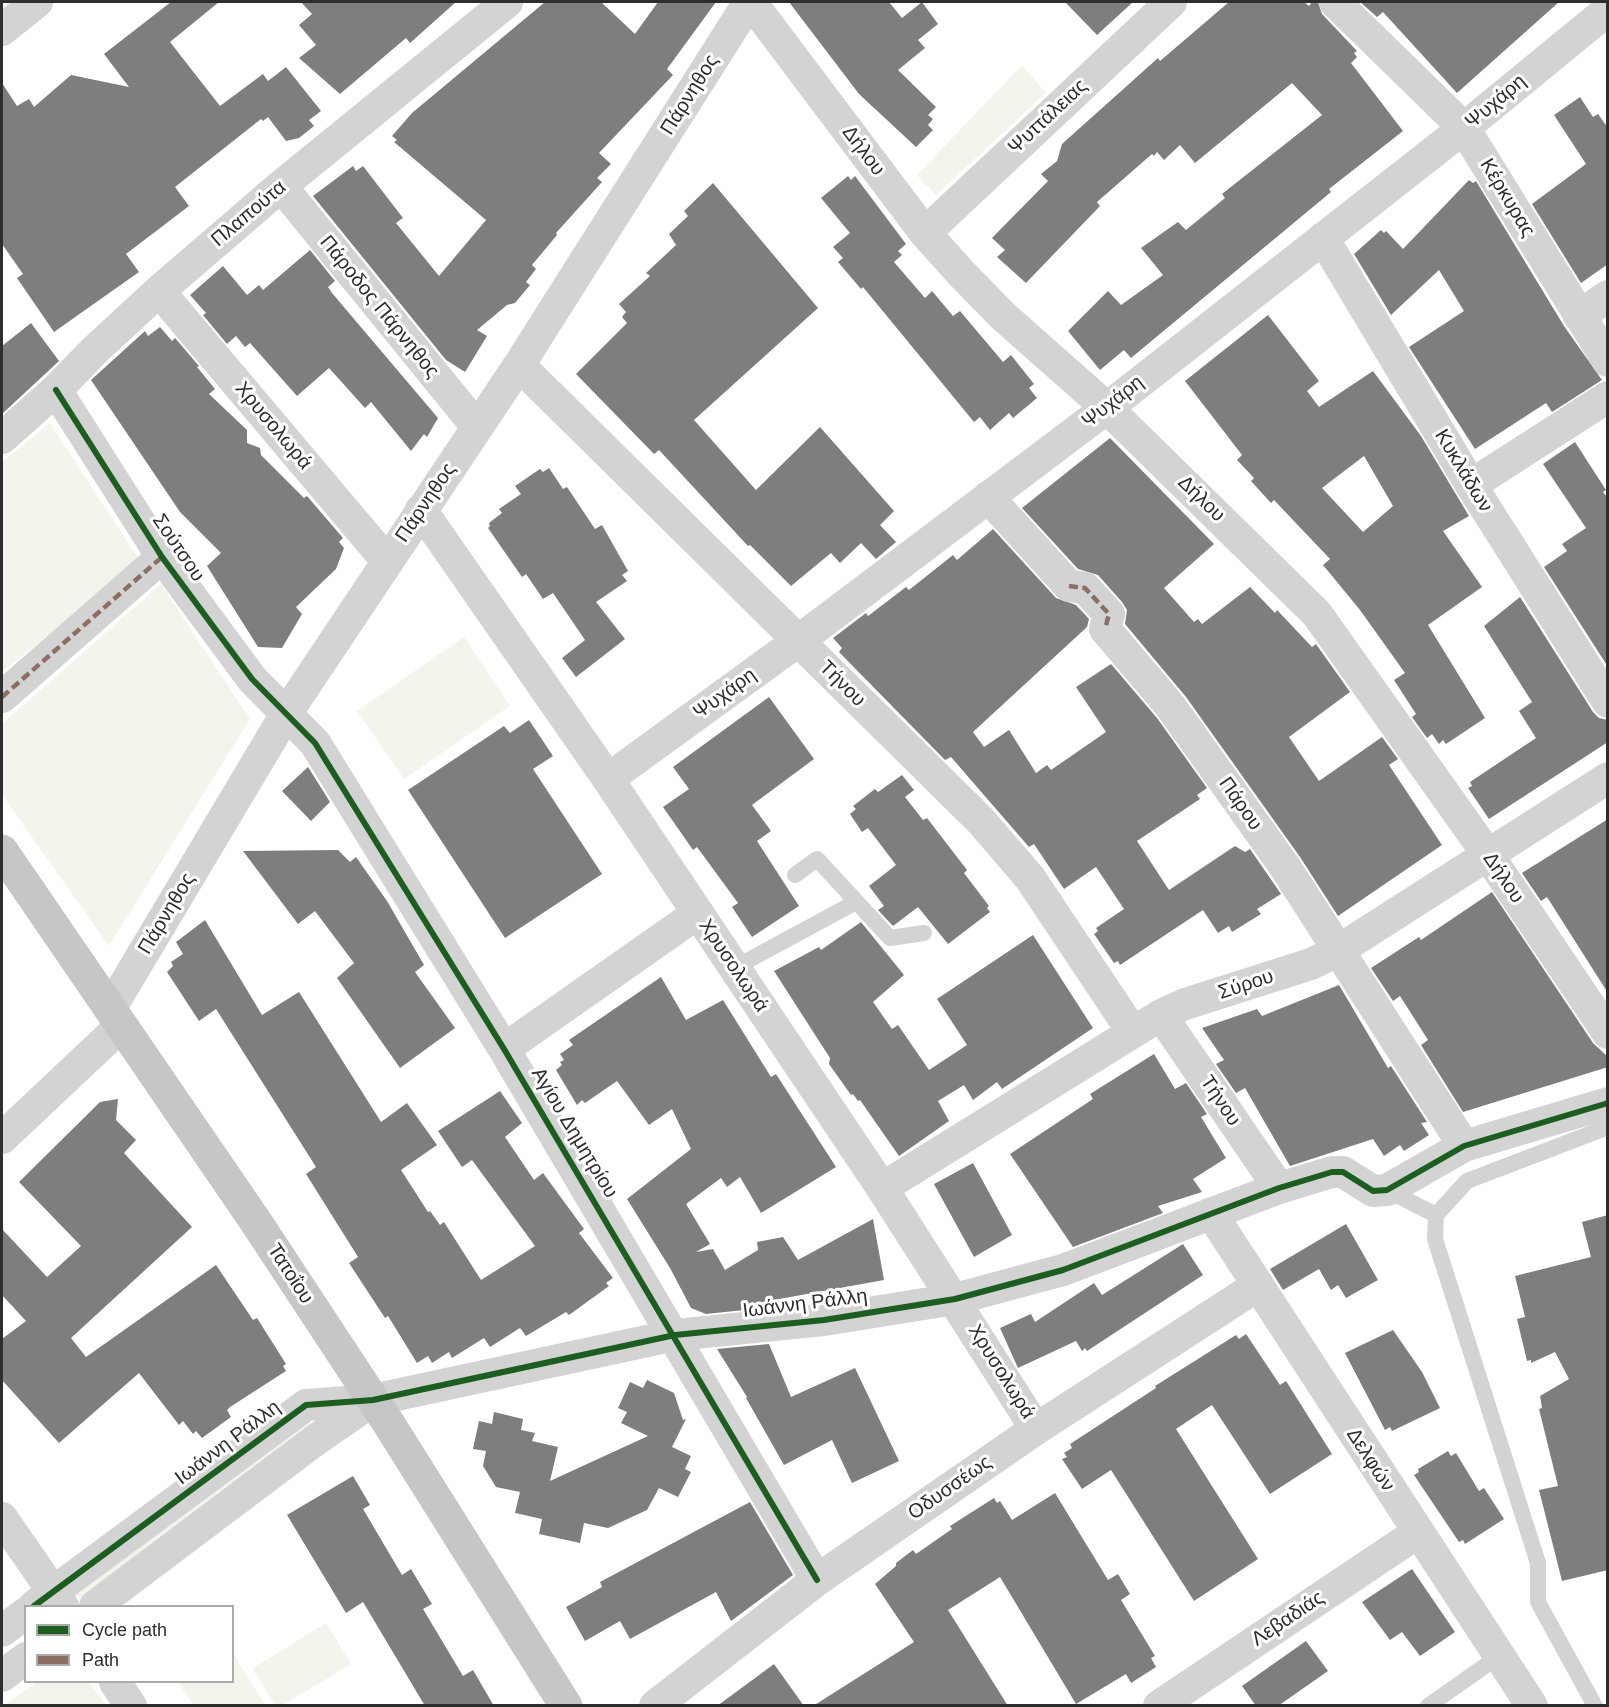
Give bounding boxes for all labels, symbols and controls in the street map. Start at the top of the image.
street label: Πάρνηθος [656,50,724,140]
street label: Ψυχάρη [1461,70,1531,134]
street label: Ψυττάλειας [1004,74,1092,160]
street label: Δήλου [836,121,890,181]
street label: Κέρκυρας [1474,154,1540,242]
street label: Πλαπούτα [207,176,291,252]
street label: Πάροδος Πάρνηθος [314,231,444,383]
street label: Ψυχάρη [1077,370,1149,434]
street label: Χρυσολωρά [229,377,317,475]
street label: Κυκλάδων [1429,425,1497,517]
street label: Πάρνηθος [391,459,461,547]
street label: Δήλου [1172,471,1230,527]
street label: Σούτσου [147,510,209,586]
street label: Τήνου [814,656,870,712]
street label: Ψυχάρη [689,663,761,725]
street label: Πάρου [1213,773,1267,835]
street label: Δήλου [1477,848,1529,908]
street label: Πάρνηθος [133,869,201,959]
street label: Χρυσολωρά [693,915,773,1017]
street label: Σύρου [1215,965,1277,1005]
street label: Αγίου Δημητρίου [526,1063,622,1203]
street label: Τήνου [1195,1071,1245,1131]
street label: Τατοΐου [262,1239,318,1309]
street label: Ιωάννη Ράλλη [741,1284,869,1324]
street label: Χρυσολωρά [962,1320,1040,1424]
street label: Ιωάννη Ράλλη [171,1396,285,1490]
street label: Δελφών [1341,1424,1399,1496]
street label: Οδυσσέως [904,1450,996,1526]
street label: Λεβαδιάς [1247,1586,1329,1652]
legend [24,1605,234,1683]
text: Cycle path [82,1620,167,1640]
text: Path [82,1650,119,1670]

